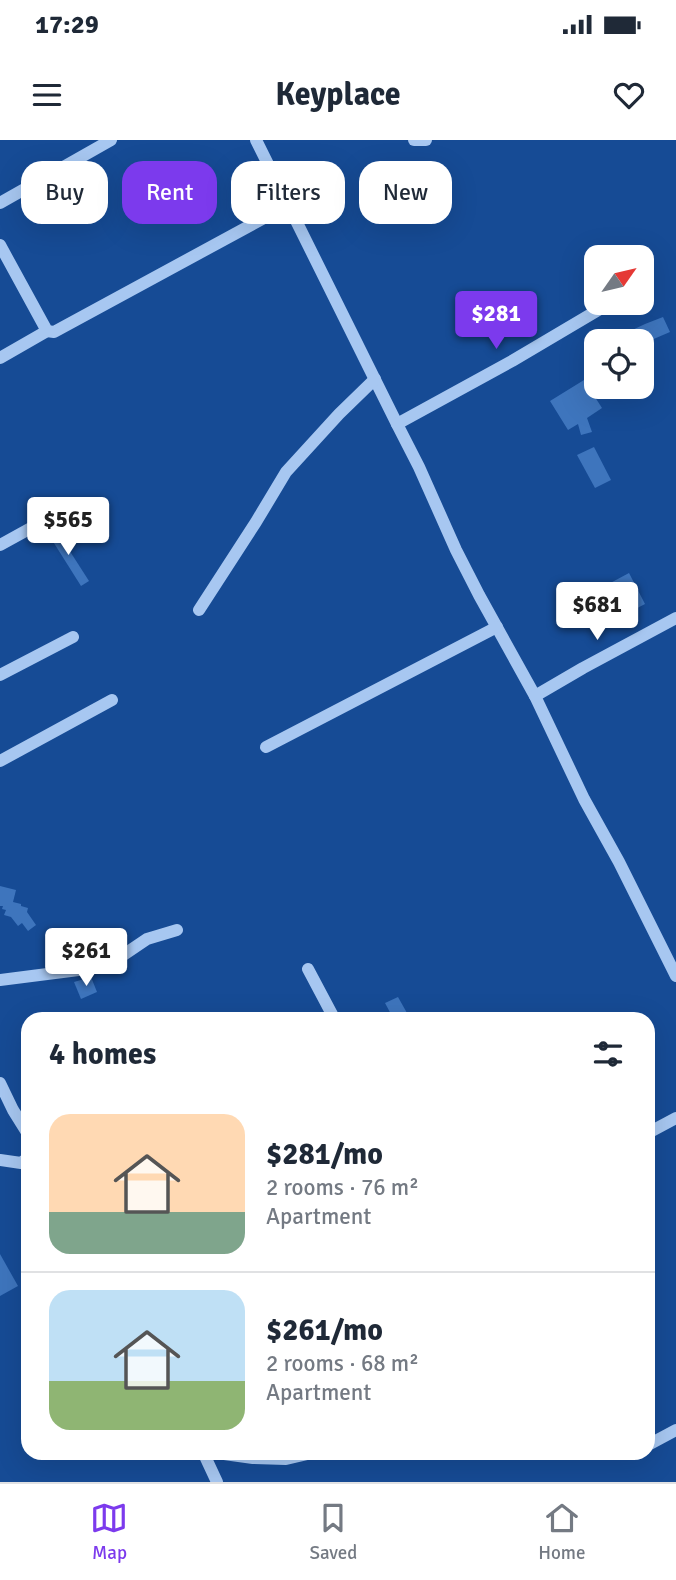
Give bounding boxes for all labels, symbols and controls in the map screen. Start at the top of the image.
text: 17:29 [35,9,99,41]
text: Keyplace [275,75,401,114]
icon: menu [28,76,66,114]
icon: heart [610,76,648,114]
chip: Buy [21,161,108,224]
chip: Rent [122,161,217,224]
chip: Filters [231,161,345,224]
chip: New [359,161,452,224]
north arrow [584,245,654,315]
map controls [584,245,654,399]
pin: $281 [455,292,537,351]
text: $281 [471,299,521,328]
button: locate [584,329,654,399]
pin: $565 [27,498,109,557]
text: $565 [43,505,93,534]
pin: $681 [556,582,638,642]
text: $681 [572,590,622,619]
pin: $261 [45,928,127,988]
text: $261 [61,936,111,965]
icon: filters [589,1035,627,1073]
text: 4 homes [49,1036,156,1073]
text: $281/mo [266,1136,383,1173]
icon: home [105,1142,189,1226]
text: 2 rooms · 76 m² [266,1173,419,1202]
text: Apartment [266,1202,371,1231]
text: $261/mo [266,1312,383,1349]
icon: home [105,1318,189,1402]
text: 2 rooms · 68 m² [266,1349,419,1378]
text: Apartment [266,1378,371,1407]
tab: Map [90,1499,128,1565]
tab: Saved [309,1499,357,1565]
tab: Home [538,1499,586,1565]

